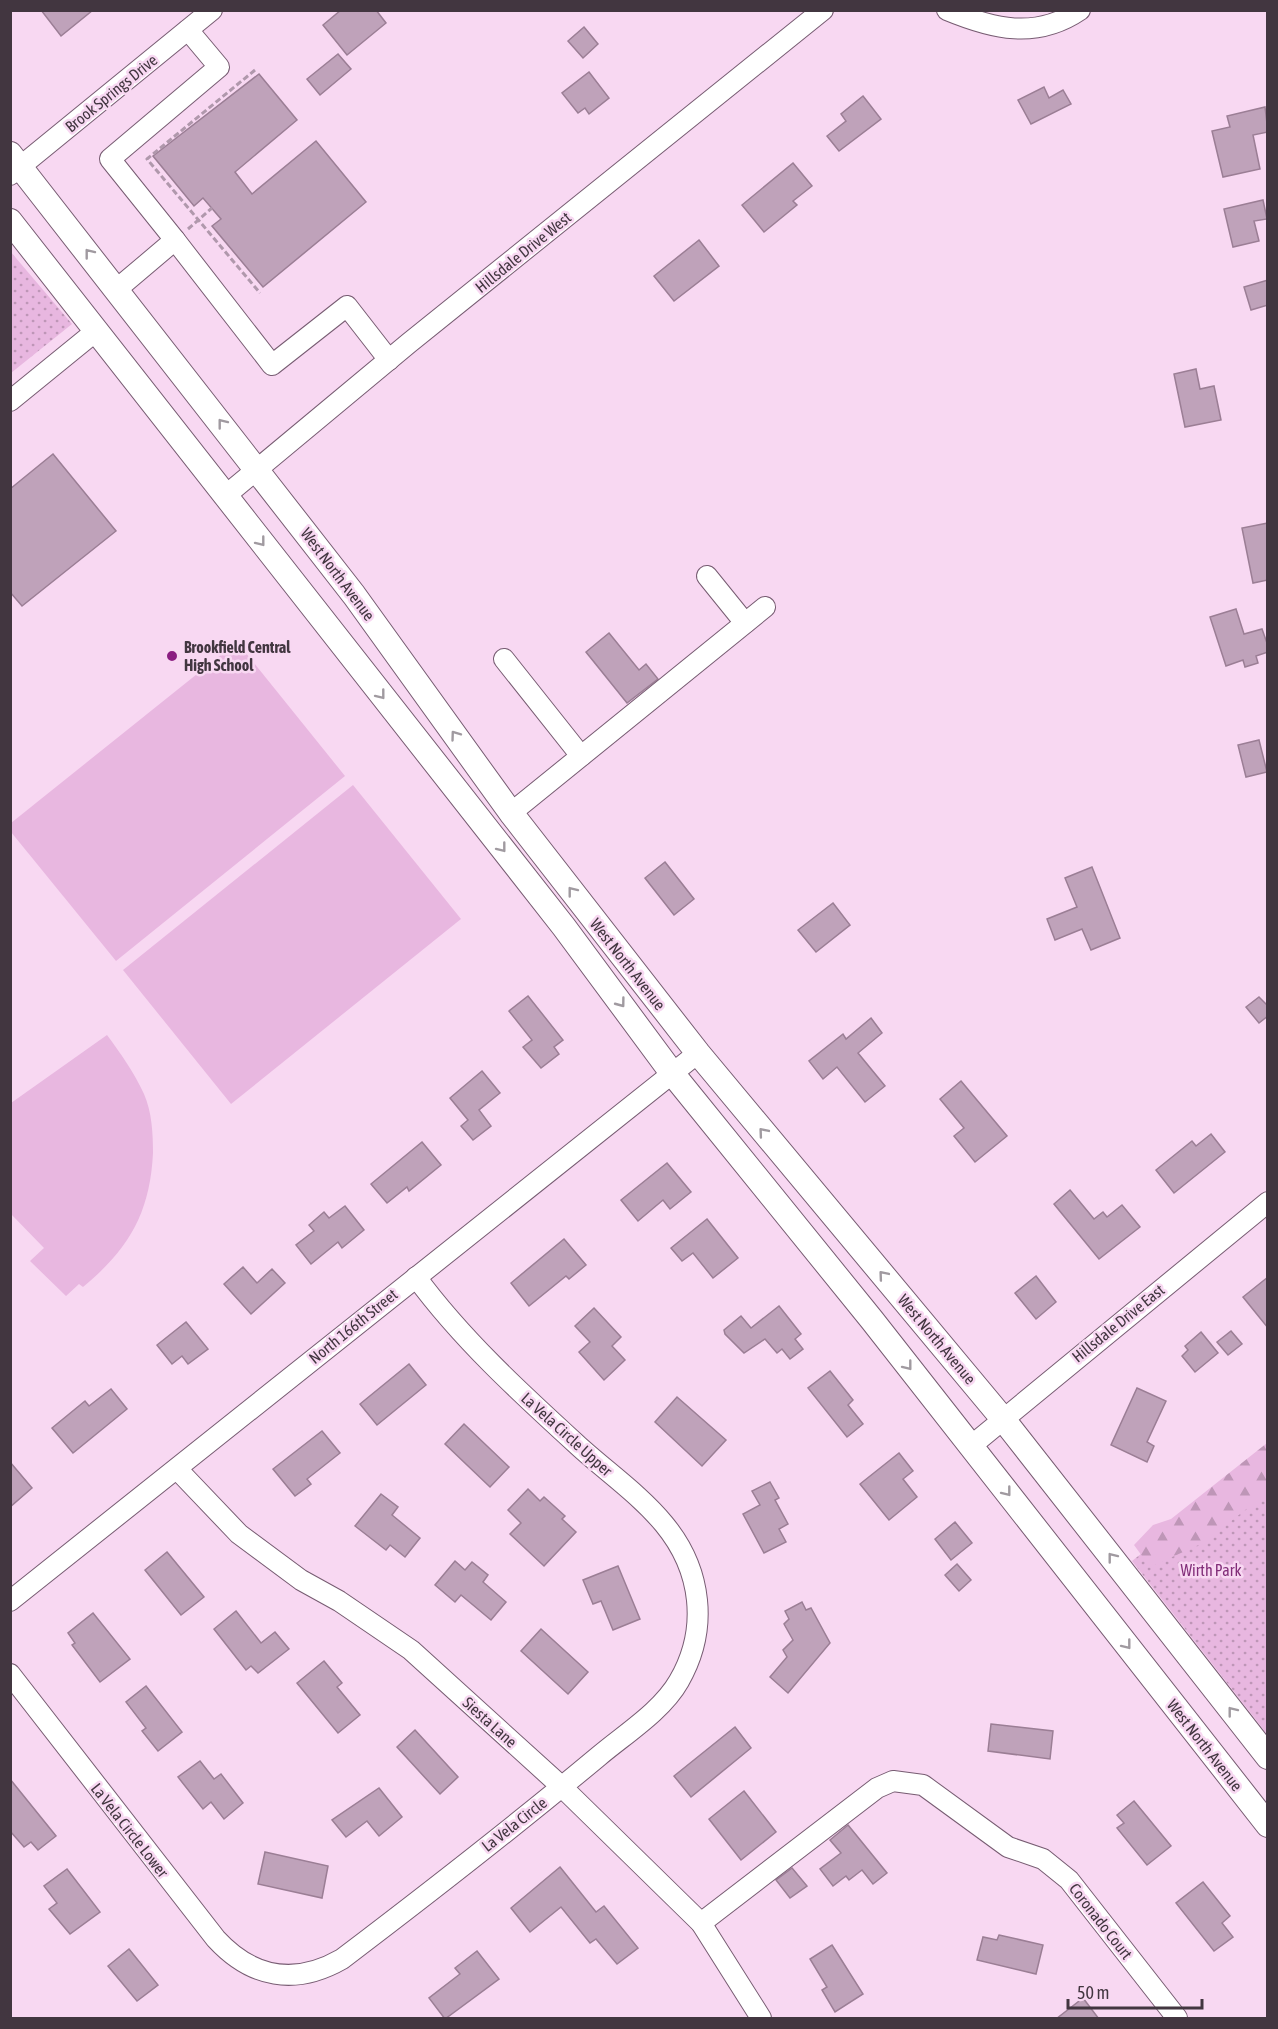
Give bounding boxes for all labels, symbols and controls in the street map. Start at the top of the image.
street label: Brook Springs Drive [61,51,161,136]
street label: Hillsdale Drive West [472,208,575,296]
one-way arrow [85,249,96,260]
one-way arrow [218,419,229,430]
street label: West North Avenue [297,524,379,624]
one-way arrow [253,536,264,547]
place label: Brookfield Central High School [184,638,291,674]
marker: Brookfield Central High School [165,649,179,663]
one-way arrow [374,689,385,700]
one-way arrow [451,730,462,741]
one-way arrow [495,842,506,853]
one-way arrow [568,886,579,897]
street label: West North Avenue [587,915,669,1013]
one-way arrow [614,997,625,1008]
one-way arrow [759,1128,770,1139]
one-way arrow [879,1271,890,1282]
street label: Hillsdale Drive East [1068,1280,1168,1366]
street label: North 166th Street [305,1285,401,1367]
street label: West North Avenue [894,1291,980,1387]
one-way arrow [901,1360,912,1371]
street label: La Vela Circle Upper [517,1389,616,1480]
one-way arrow [999,1485,1010,1496]
one-way arrow [1108,1553,1119,1564]
park label: Wirth Park [1180,1561,1242,1579]
one-way arrow [1120,1639,1131,1650]
street label: Siesta Lane [459,1693,521,1751]
street label: West North Avenue [1164,1696,1246,1794]
one-way arrow [1228,1707,1239,1718]
street label: La Vela Circle Lower [88,1779,172,1881]
street label: La Vela Circle [478,1793,550,1855]
street label: Coronado Court [1066,1880,1136,1963]
scale bar [1068,1972,1202,2010]
text: 50 m [1077,1982,1109,2003]

